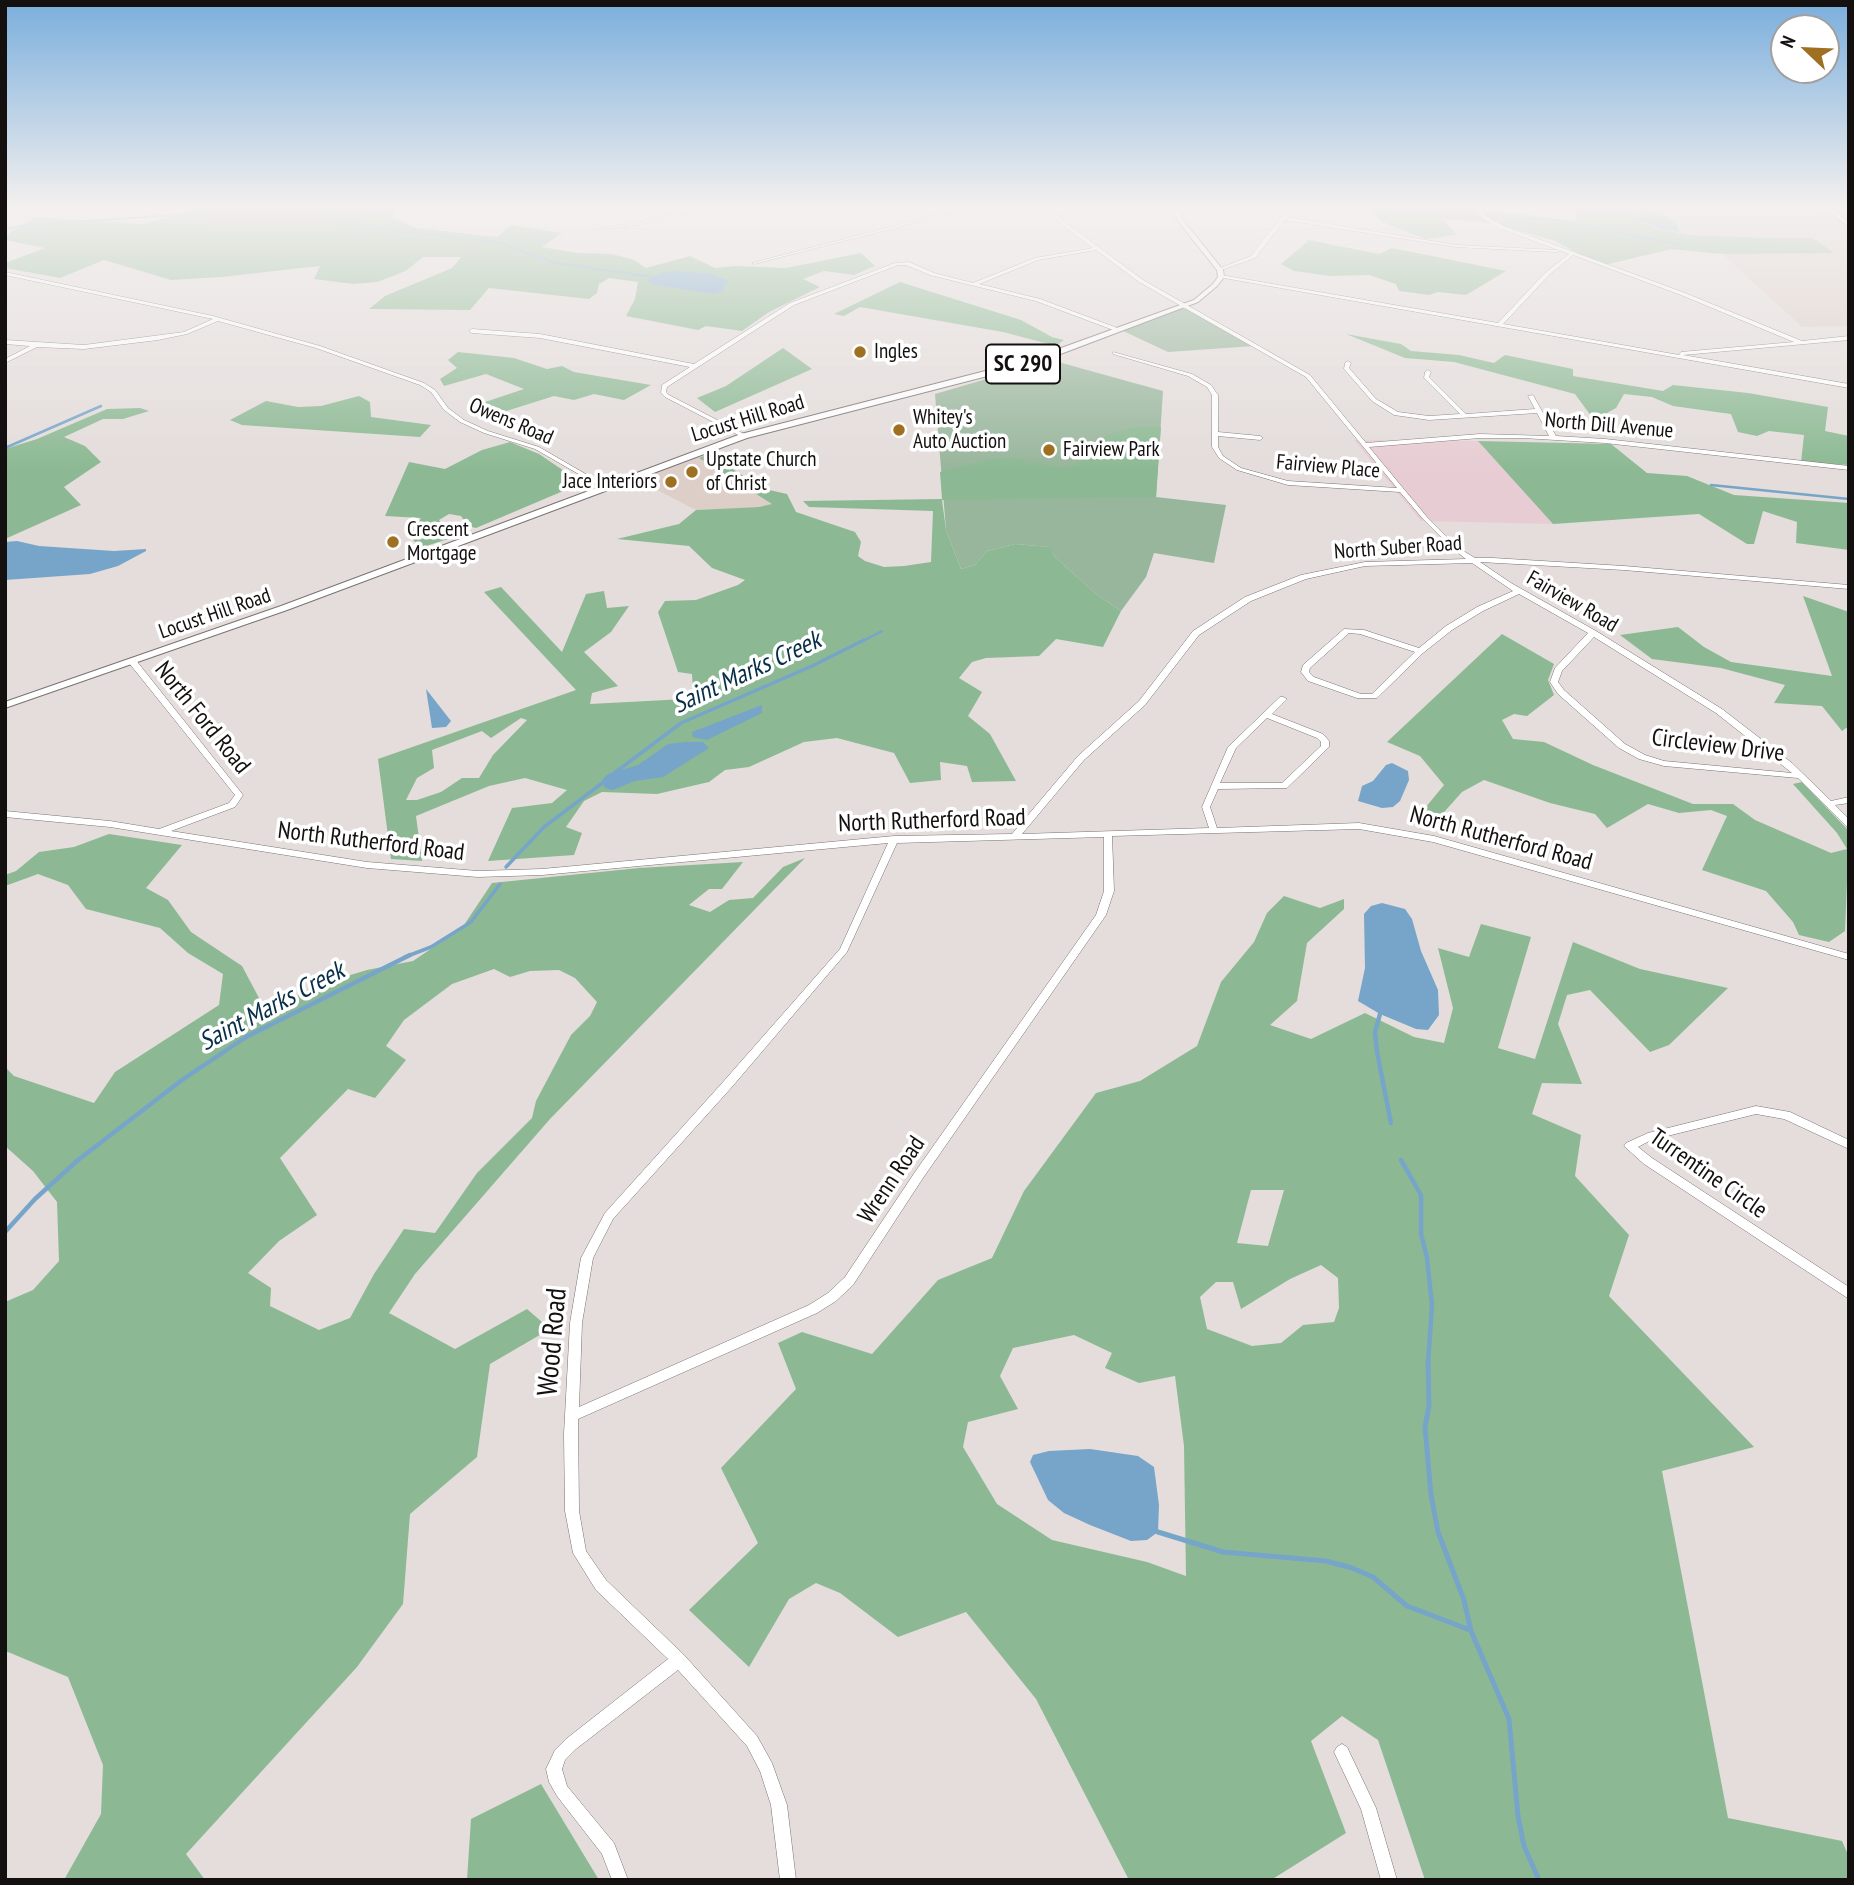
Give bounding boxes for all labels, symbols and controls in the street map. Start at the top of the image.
north arrow [1770,14,1840,84]
text: N [1774,32,1801,51]
place label: Ingles [874,339,918,365]
marker: Ingles [852,344,868,360]
road number: SC 290 [986,344,1060,384]
street label: Locust Hill Road [689,390,807,448]
street label: Owens Road [465,393,557,451]
place label: Whitey's Auto Auction [913,405,1006,455]
street label: North Dill Avenue [1544,408,1674,444]
marker: Whitey's Auto Auction [891,422,907,438]
place label: Fairview Park [1063,437,1160,463]
marker: Fairview Park [1041,442,1057,458]
place label: Upstate Church of Christ [706,447,817,497]
street label: Fairview Place [1275,450,1381,484]
marker: Upstate Church of Christ [684,464,700,480]
place label: Jace Interiors [563,469,657,495]
marker: Jace Interiors [663,474,679,490]
place label: Crescent Mortgage [407,517,477,567]
street label: North Suber Road [1333,531,1463,565]
marker: Crescent Mortgage [385,534,401,550]
street label: Fairview Road [1522,566,1622,638]
street label: Locust Hill Road [156,583,274,645]
water label: Saint Marks Creek [668,625,826,721]
street label: North Ford Road [148,656,256,780]
street label: Circleview Drive [1650,724,1786,768]
street label: North Rutherford Road [1407,801,1595,877]
street label: North Rutherford Road [838,803,1026,839]
street label: North Rutherford Road [276,816,466,868]
water label: Saint Marks Creek [194,956,350,1058]
street label: Turrentine Circle [1644,1123,1772,1225]
street label: Wrenn Road [852,1131,932,1229]
street label: Wood Road [532,1287,574,1397]

